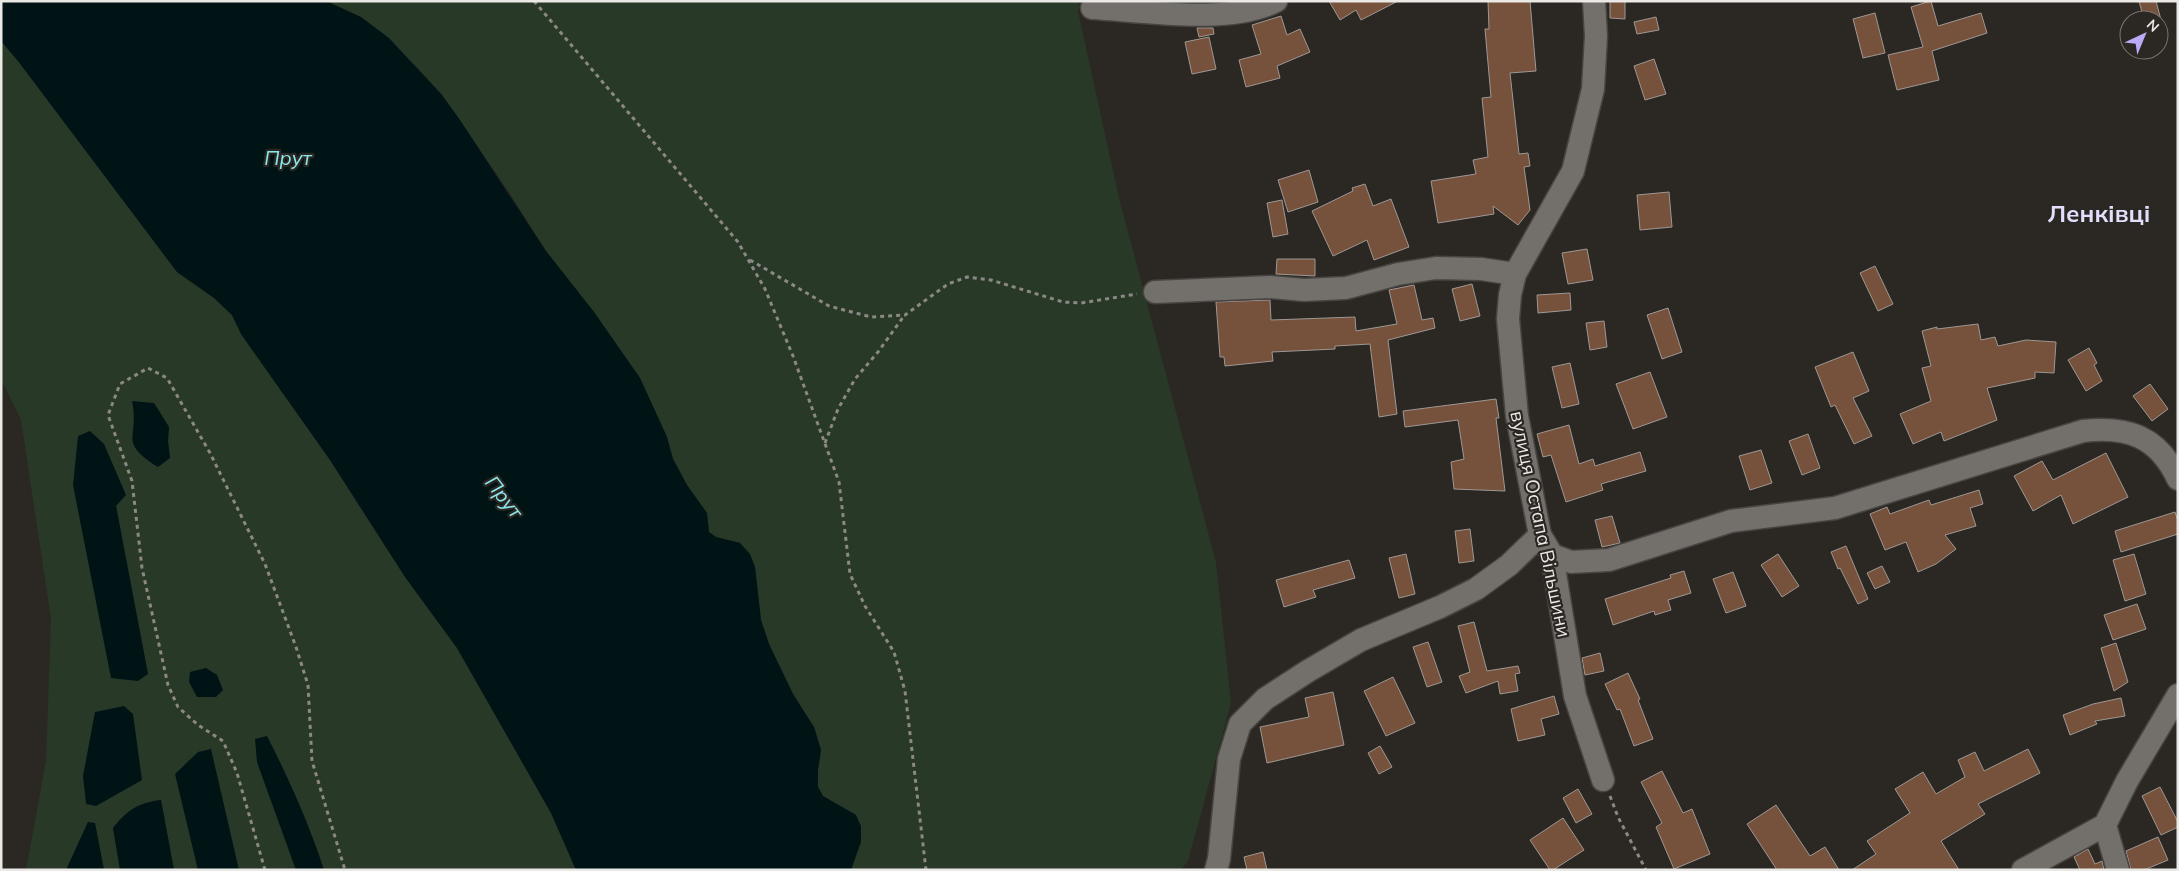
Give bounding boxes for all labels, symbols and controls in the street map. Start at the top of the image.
north arrow [2119,10,2169,60]
text: N [2143,16,2163,36]
water label: Прут [264,145,313,170]
district label: Ленківці [2048,198,2150,228]
street label: вулиця Остапа Вільшини [1505,409,1577,639]
water label: Прут [480,470,529,524]

